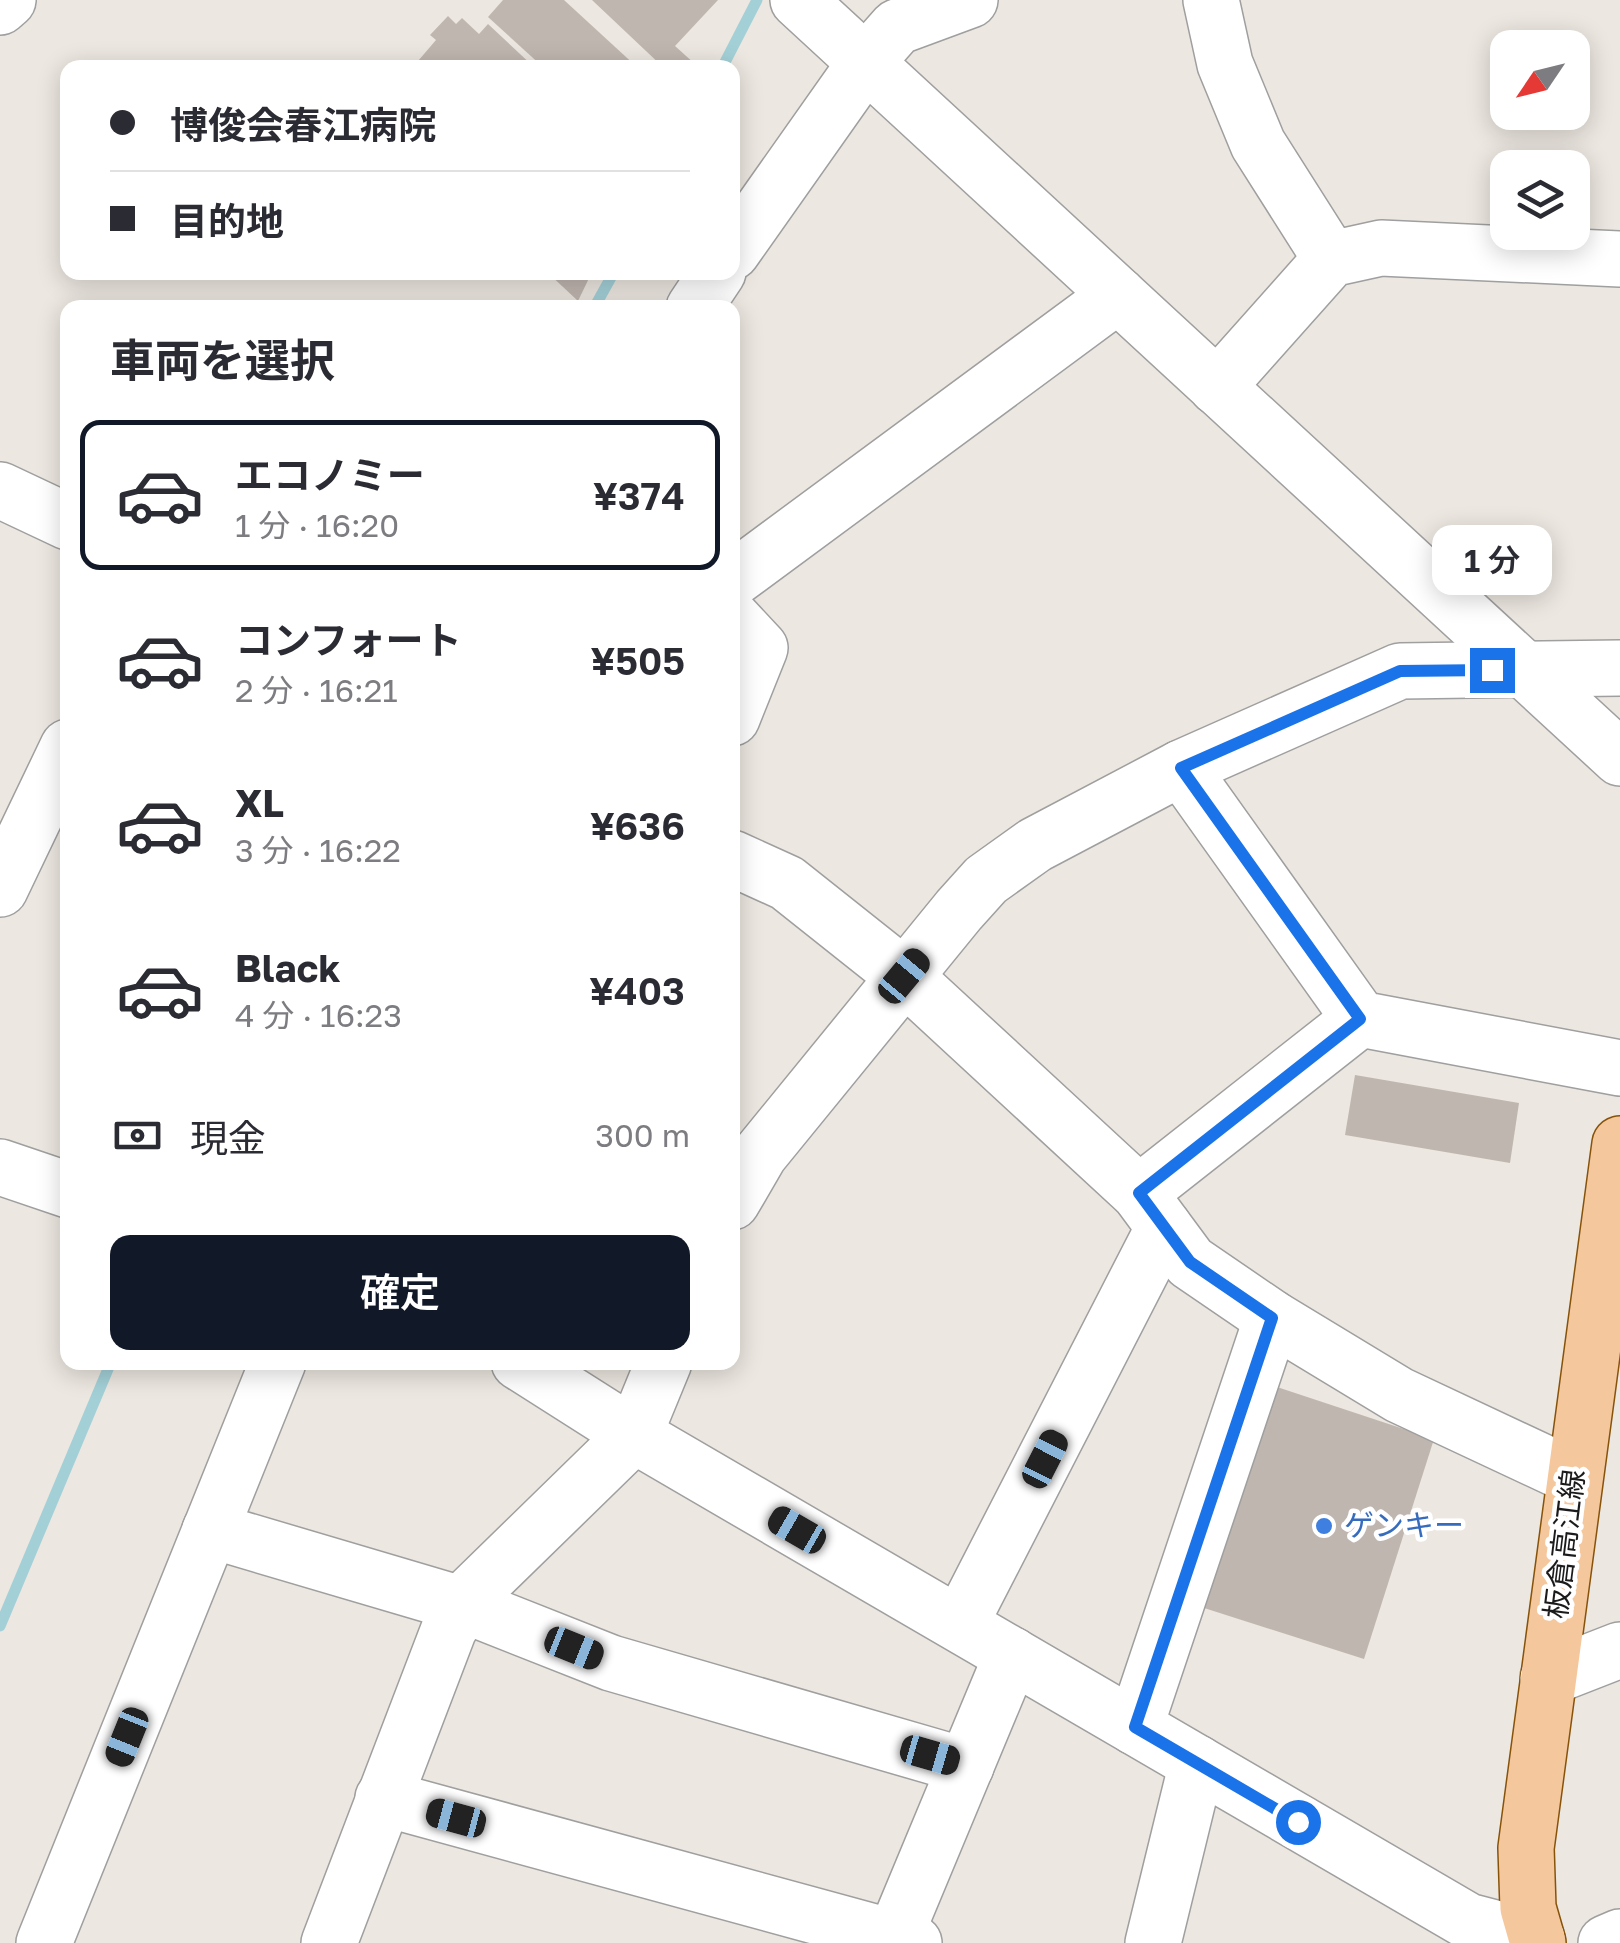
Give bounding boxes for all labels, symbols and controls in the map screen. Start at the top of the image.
north arrow [1490,30,1590,130]
map controls [1490,30,1590,250]
text: 博俊会春江病院 [170,102,436,147]
button: layers [1490,150,1590,250]
text: 目的地 [170,198,284,243]
text: 車両を選択 [110,333,335,387]
icon: car [115,450,205,540]
text: エコノミー [235,452,425,497]
text: ¥374 [593,473,685,518]
text: 1 分 · 16:20 [235,506,399,544]
callout: 1 分 [1432,525,1552,595]
text: 1 分 [1464,541,1520,579]
icon: car [115,615,205,705]
text: コンフォート [235,617,462,662]
text: ¥505 [590,638,685,683]
route end [1470,648,1515,693]
text: 2 分 · 16:21 [235,671,398,709]
icon: car [115,780,205,870]
text: XL [235,780,284,825]
text: ¥636 [590,803,685,848]
text: 3 分 · 16:22 [235,831,401,869]
car [873,943,935,1009]
icon: car [115,945,205,1035]
text: Black [235,945,340,990]
text: ¥403 [589,968,685,1013]
text: 4 分 · 16:23 [235,996,402,1034]
icon: cash [110,1108,165,1163]
text: 現金 [190,1115,266,1160]
text: 300 m [595,1116,690,1154]
button: 確定 [110,1235,690,1350]
car [1018,1425,1072,1493]
street label: 板倉高江線 [1537,1467,1591,1621]
car [764,1502,830,1558]
place label: ゲンキー [1344,1507,1464,1543]
marker: ゲンキー [1313,1515,1335,1537]
car [541,1623,607,1673]
car [102,1704,152,1770]
car [897,1732,963,1778]
car [423,1796,489,1840]
route start [1276,1800,1321,1845]

